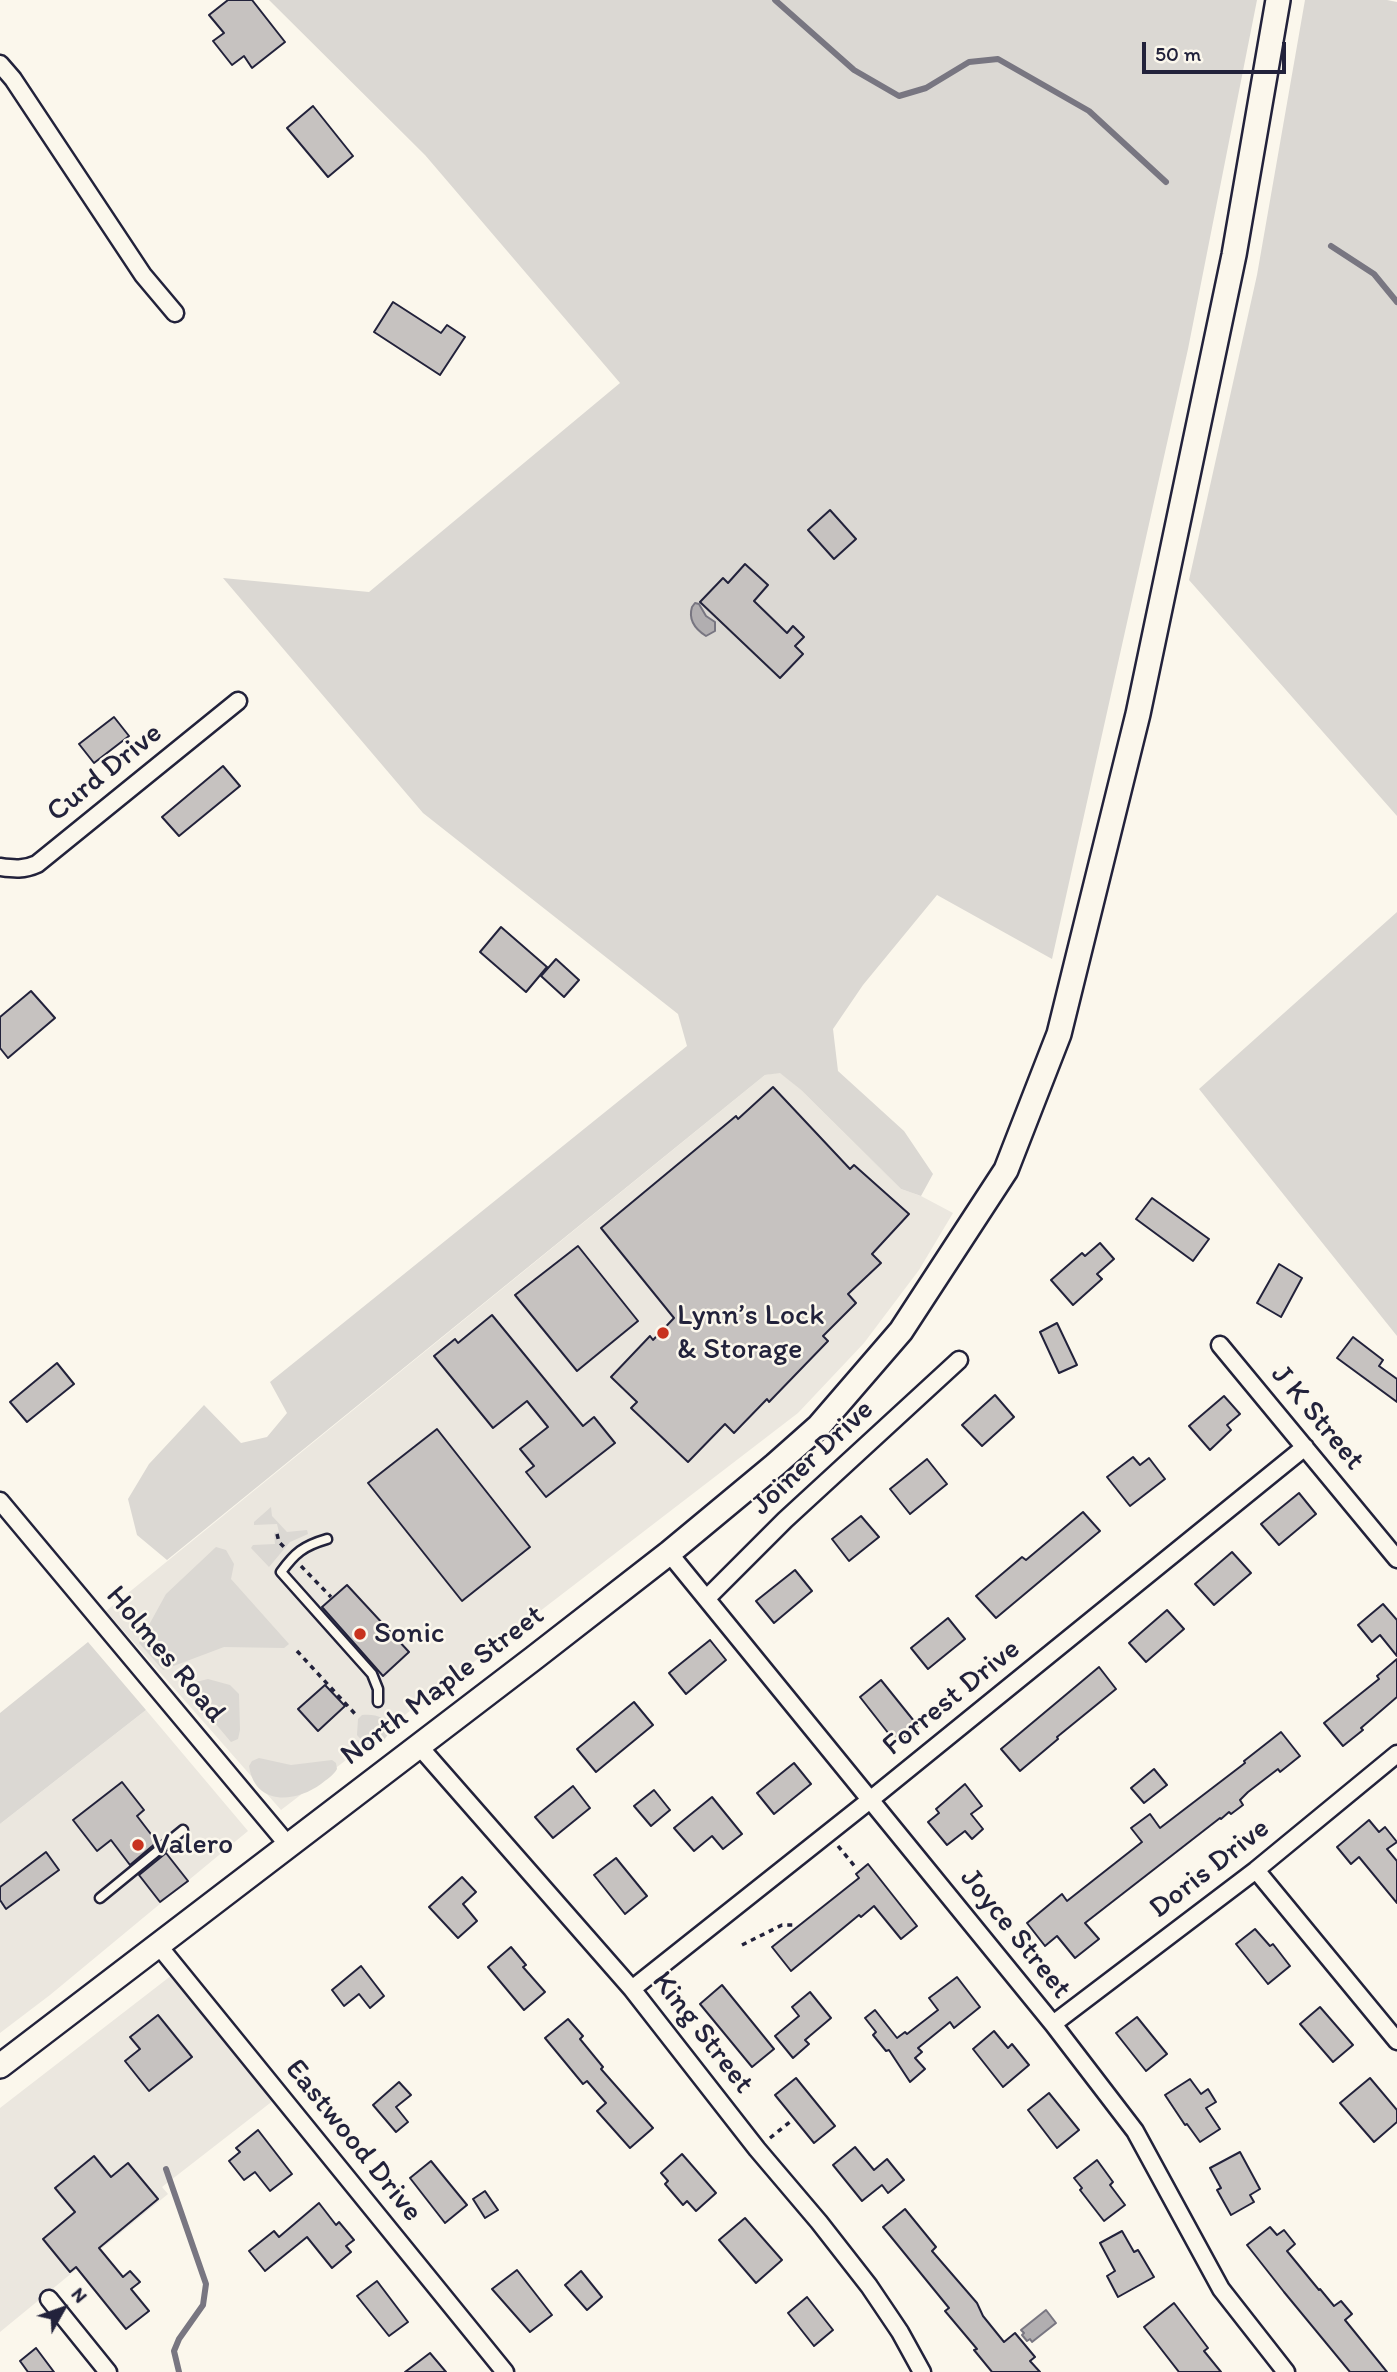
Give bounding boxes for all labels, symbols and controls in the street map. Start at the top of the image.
scale bar [1145,28,1288,72]
text: 50 m [1155,41,1201,66]
street label: Curd Drive [40,716,170,830]
place label: Lynn’s Lock & Storage [677,1298,824,1368]
marker: Lynn’s Lock & Storage [655,1325,671,1341]
street label: J K Street [1263,1358,1371,1478]
street label: Joiner Drive [744,1392,882,1524]
street label: Holmes Road [97,1579,233,1731]
street label: North Maple Street [334,1598,552,1774]
place label: Sonic [374,1616,444,1652]
marker: Sonic [352,1626,368,1642]
street label: Forrest Drive [876,1632,1028,1764]
street label: Doris Drive [1143,1811,1277,1927]
place label: Valero [152,1827,233,1863]
marker: Valero [130,1837,146,1853]
street label: Joyce Street [951,1861,1079,2007]
street label: King Street [643,1965,761,2101]
street label: Eastwood Drive [277,2053,429,2229]
north arrow [28,2274,98,2344]
text: N [67,2283,92,2307]

